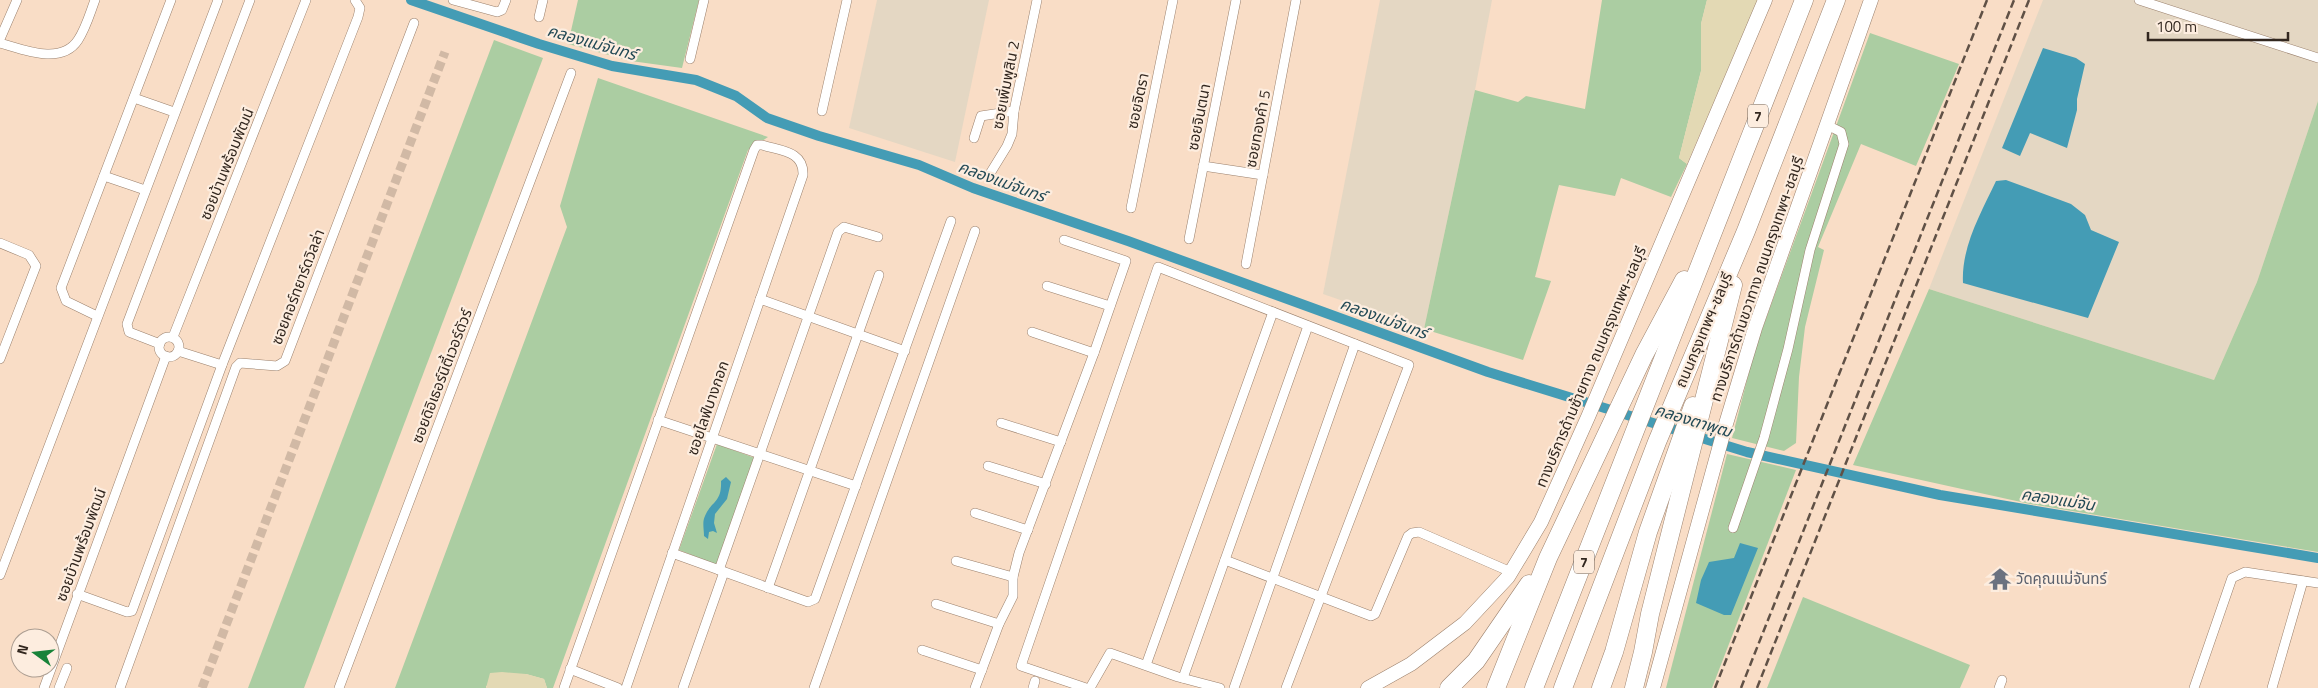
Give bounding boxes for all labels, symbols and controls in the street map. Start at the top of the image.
scale bar [2148,10,2288,42]
text: 100 m [2156,15,2197,38]
water label: คลองแม่จันทร์ [545,18,643,67]
street label: ซอยเพิ่มพูสิน 2 [986,39,1025,131]
street label: ซอยจิตรา [1120,71,1155,131]
street label: ซอยจินตนา [1181,81,1216,152]
street label: ซอยทองคำ 5 [1239,88,1276,170]
street label: ซอยบ้านพร้อมพัฒน์ [194,104,259,223]
road number: 7 [1748,104,1768,128]
street label: ทางบริการด้านขวาทาง ถนนกรุงเทพฯ-ชลบุรี [1704,153,1809,405]
water label: คลองแม่จันทร์ [955,154,1053,209]
street label: ซอยคอร์ทยาร์ดวิลล่า [265,226,330,348]
street label: ทางบริการด้านซ้ายทาง ถนนกรุงเทพฯ-ชลบุรี [1529,243,1652,491]
street label: ถนนกรุงเทพฯ-ชลบุรี [1669,269,1738,391]
water label: คลองแม่จันทร์ [1337,291,1435,346]
street label: ซอยดิอิเธอร์นิตี้เวอร์ดัวร์ [405,305,478,446]
street label: ซอยไลฟ์บางกอก [681,357,734,458]
water label: คลองตาพุฒ [1652,397,1736,443]
water label: คลองแม่จัน [2020,481,2098,517]
street label: ซอยบ้านพร้อมพัฒน์ [49,485,112,605]
road number: 7 [1574,550,1594,574]
temple icon: วัดคุณแม่จันทร์ [1987,566,2013,592]
place label: วัดคุณแม่จันทร์ [2016,567,2108,590]
north arrow [10,628,60,678]
text: N [11,642,33,657]

